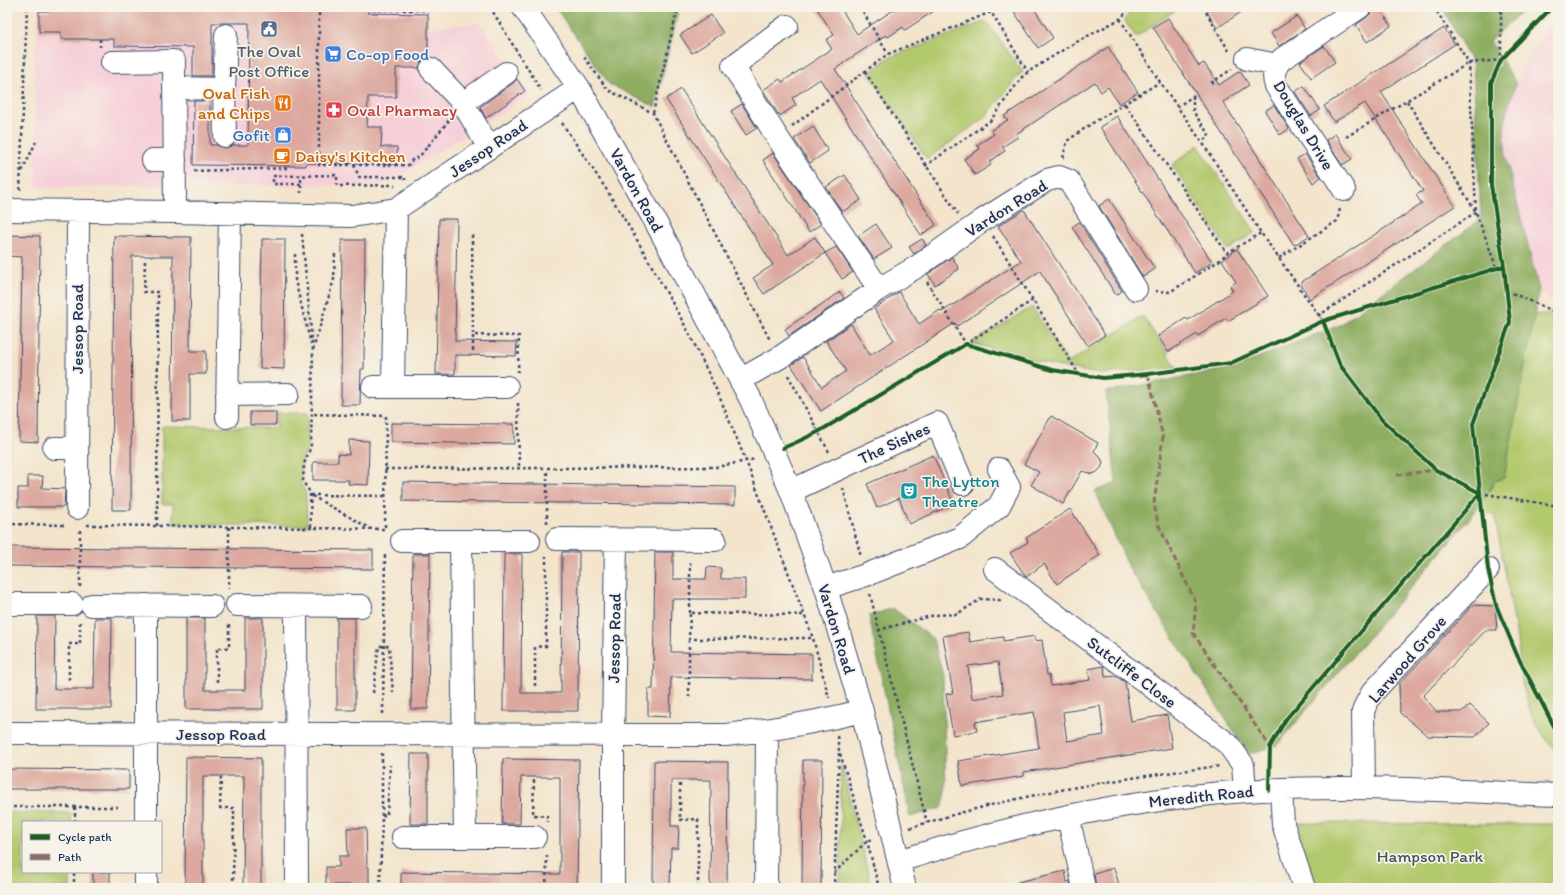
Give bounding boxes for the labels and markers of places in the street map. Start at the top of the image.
public building icon: The Oval Post Office [259,19,279,39]
place label: The Oval Post Office [229,41,309,81]
supermarket icon: Co-op Food [323,44,343,64]
place label: Co-op Food [346,44,429,64]
place label: Oval Fish and Chips [198,83,271,123]
restaurant icon: Oval Fish and Chips [273,93,293,113]
pharmacy icon: Oval Pharmacy [324,100,344,120]
place label: Oval Pharmacy [347,100,457,120]
place label: Gofit [232,125,270,145]
shop icon: Gofit [273,125,293,145]
cafe icon: Daisy's Kitchen [272,146,292,166]
place label: Daisy's Kitchen [295,146,406,166]
place label: The Lytton Theatre [922,471,1000,511]
theatre icon: The Lytton Theatre [899,481,919,501]

